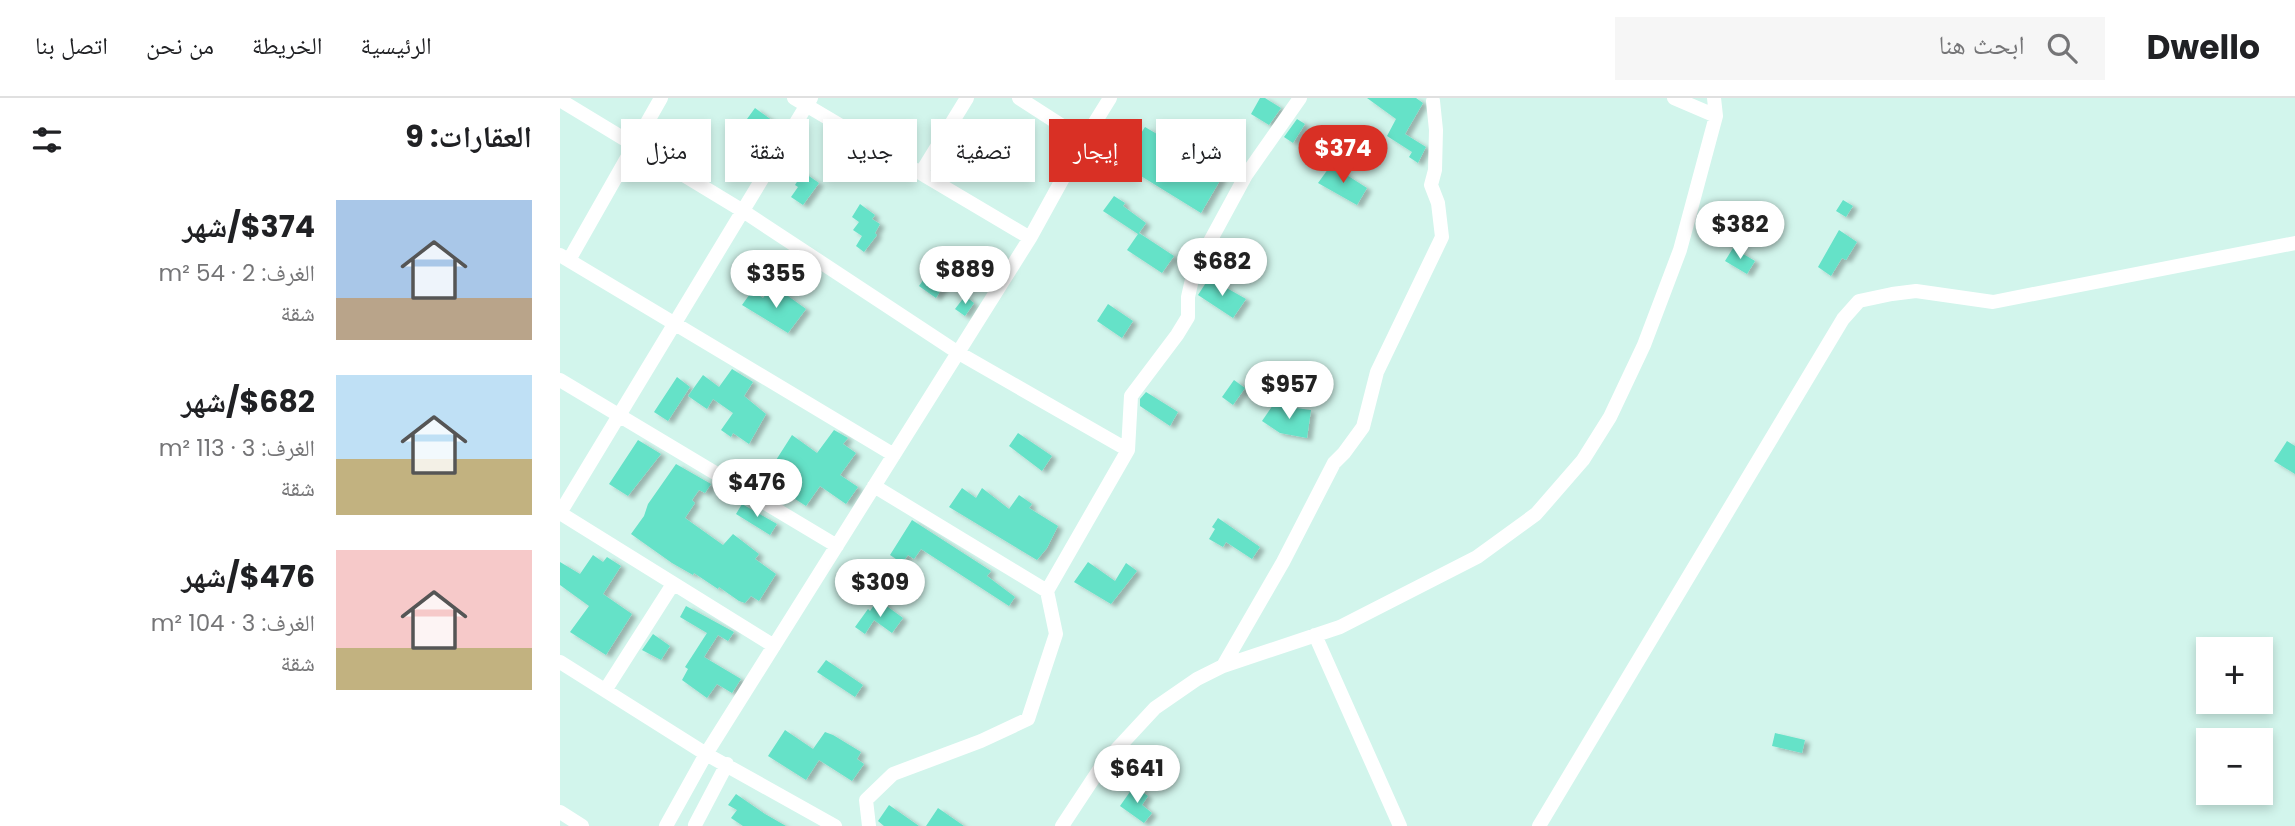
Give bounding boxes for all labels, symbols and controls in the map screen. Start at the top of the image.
search box [1615,17,2105,80]
text: Dwello [2147,24,2260,71]
text: ابحث هنا [1938,27,2025,63]
text: اتصل بنا [35,29,108,62]
text: من نحن [146,29,214,62]
text: الخريطة [252,29,323,62]
text: الرئيسية [361,29,432,62]
icon: search [2043,29,2081,67]
text: العقارات: 9 [405,115,532,158]
chip: منزل [621,119,711,182]
chip: شقة [725,119,809,182]
chip: جديد [823,119,917,182]
chip: تصفية [931,119,1035,182]
chip: إيجار [1049,119,1142,182]
chip: شراء [1156,119,1246,182]
icon: filters [28,121,66,159]
pin: $374 [1302,126,1384,185]
text: $374 [1315,132,1371,164]
pin: $382 [1699,202,1781,261]
text: $374/شهر [182,205,315,248]
text: $382 [1711,208,1769,240]
icon: home [392,228,476,312]
pin: $682 [1181,238,1263,298]
text: $682 [1193,245,1251,277]
pin: $889 [924,246,1006,306]
pin: $355 [735,250,817,310]
text: $889 [935,253,995,285]
text: الغرف: 2 · 54 m² [159,257,315,289]
text: $355 [747,257,805,289]
text: شقة [281,297,315,329]
pin: $957 [1248,362,1330,421]
text: $957 [1261,368,1317,400]
text: $682/شهر [181,380,315,423]
icon: home [392,403,476,487]
text: الغرف: 3 · 113 m² [159,432,315,464]
pin: $476 [716,460,798,519]
text: $476 [728,466,786,498]
text: شقة [281,472,315,504]
text: $476/شهر [181,555,315,598]
pin: $309 [839,560,921,619]
text: $309 [851,566,909,598]
icon: home [392,578,476,662]
text: الغرف: 3 · 104 m² [151,607,315,639]
map controls [2196,637,2273,805]
button: + [2196,637,2273,714]
text: شقة [281,647,315,679]
button: − [2196,728,2273,805]
pin: $641 [1096,746,1178,805]
text: $641 [1110,752,1164,784]

